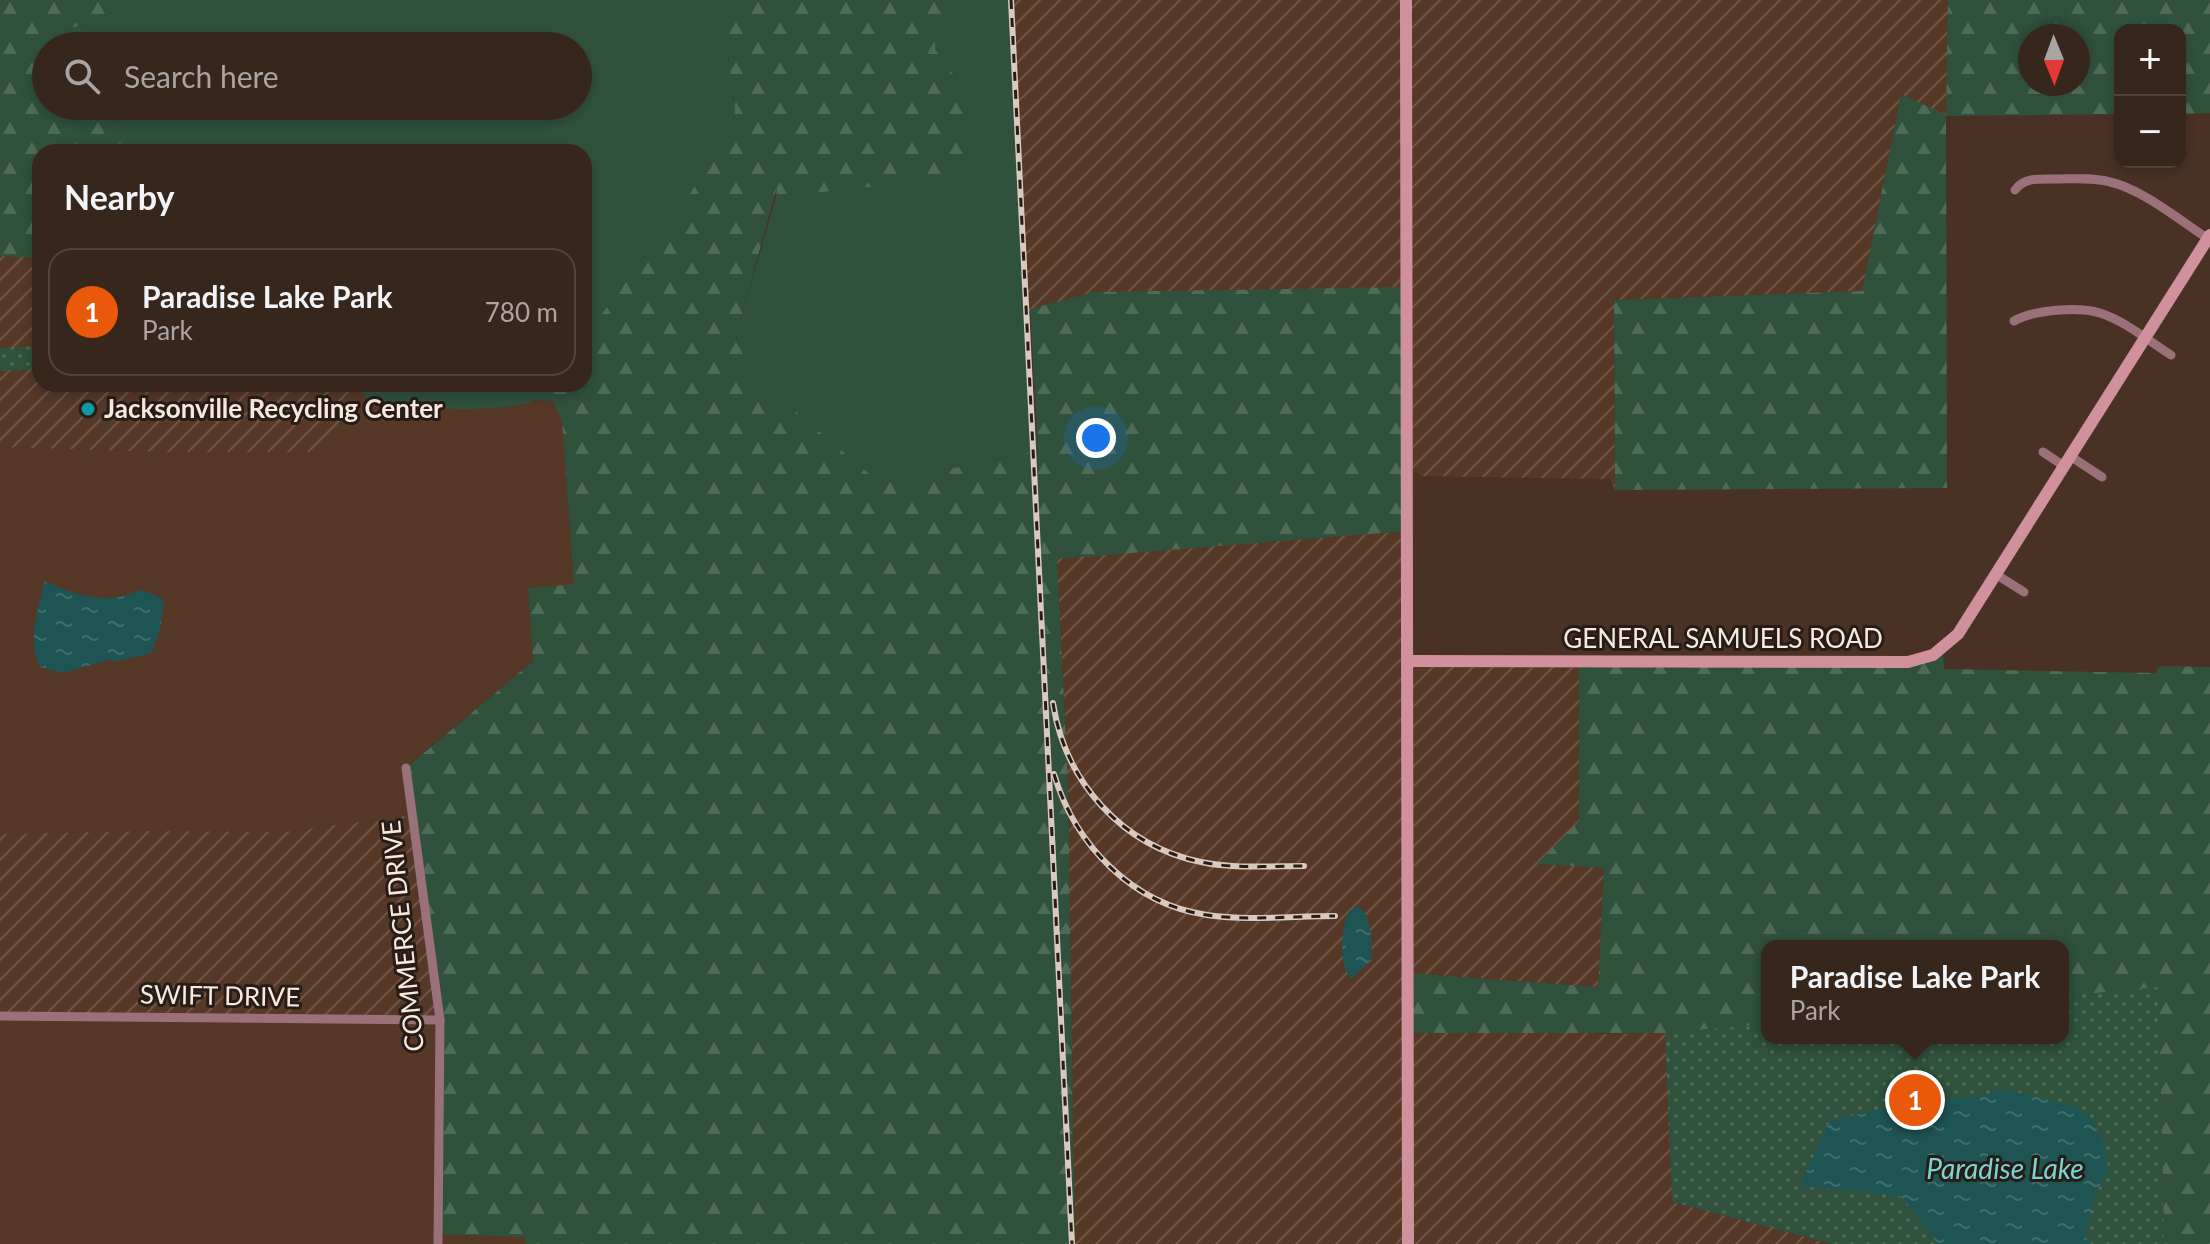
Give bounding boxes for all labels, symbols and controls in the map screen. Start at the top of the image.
north arrow [2018,24,2090,96]
map controls [2114,24,2186,168]
button: + [2114,24,2186,96]
search box [32,32,592,120]
icon: search [60,54,104,98]
text: Search here [124,58,279,94]
button: − [2114,96,2186,168]
text: Nearby [64,176,175,217]
text: Paradise Lake Park [142,278,393,314]
text: 1 [84,296,100,328]
text: 780 m [485,296,558,328]
text: Park [142,314,193,346]
place label: Jacksonville Recycling Center [104,392,443,424]
marker: Jacksonville Recycling Center [79,400,97,418]
your location [1076,418,1116,458]
street label: GENERAL SAMUELS ROAD [1563,622,1883,654]
street label: COMMERCE DRIVE [374,819,430,1053]
popup [1761,940,2069,1044]
text: Paradise Lake Park [1790,958,2040,994]
street label: SWIFT DRIVE [140,978,300,1012]
text: Park [1790,994,1840,1026]
pin: 1 [1889,1070,1941,1130]
water label: Paradise Lake [1926,1151,2084,1185]

